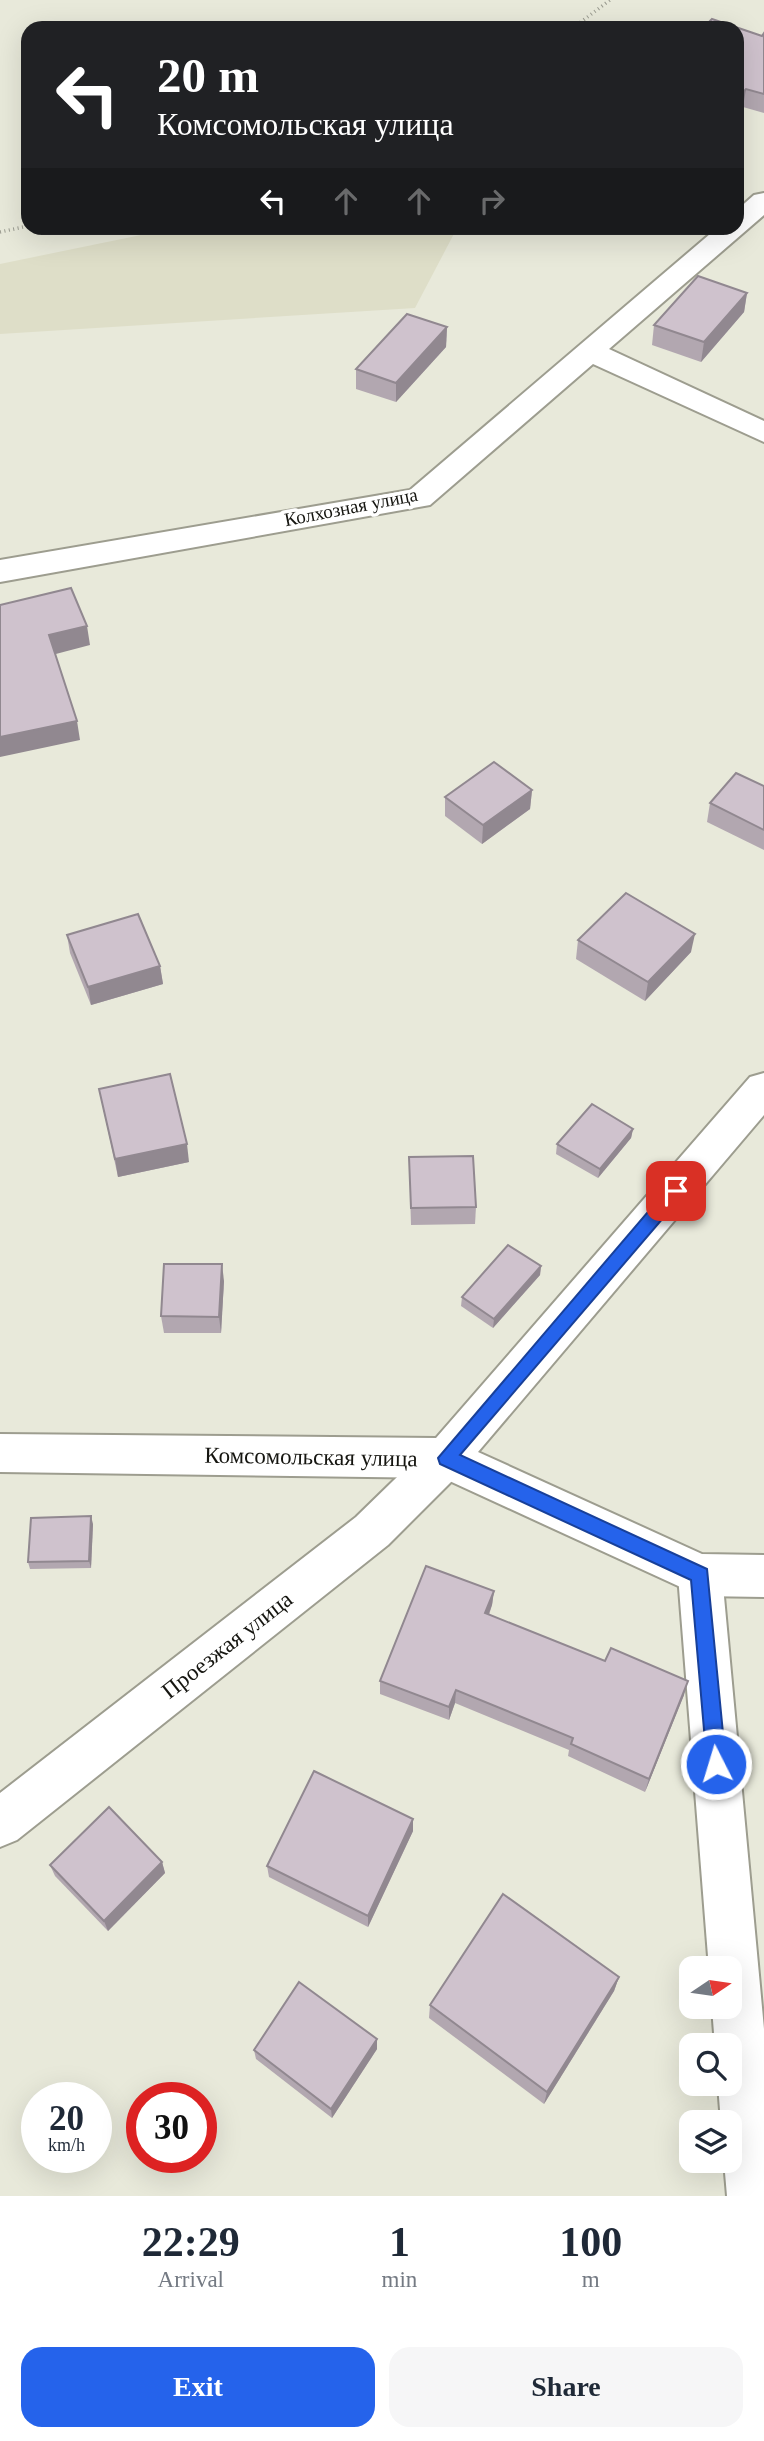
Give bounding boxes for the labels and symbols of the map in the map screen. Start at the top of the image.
street label: Колхозная улица [283,484,420,530]
pin [646,1161,706,1221]
street label: Комсомольская улица [204,1443,418,1471]
street label: Проезжая улица [157,1586,297,1704]
position arrow [679,1727,753,1801]
north arrow [679,1956,742,2020]
speed limit sign: 30 [126,2082,217,2173]

